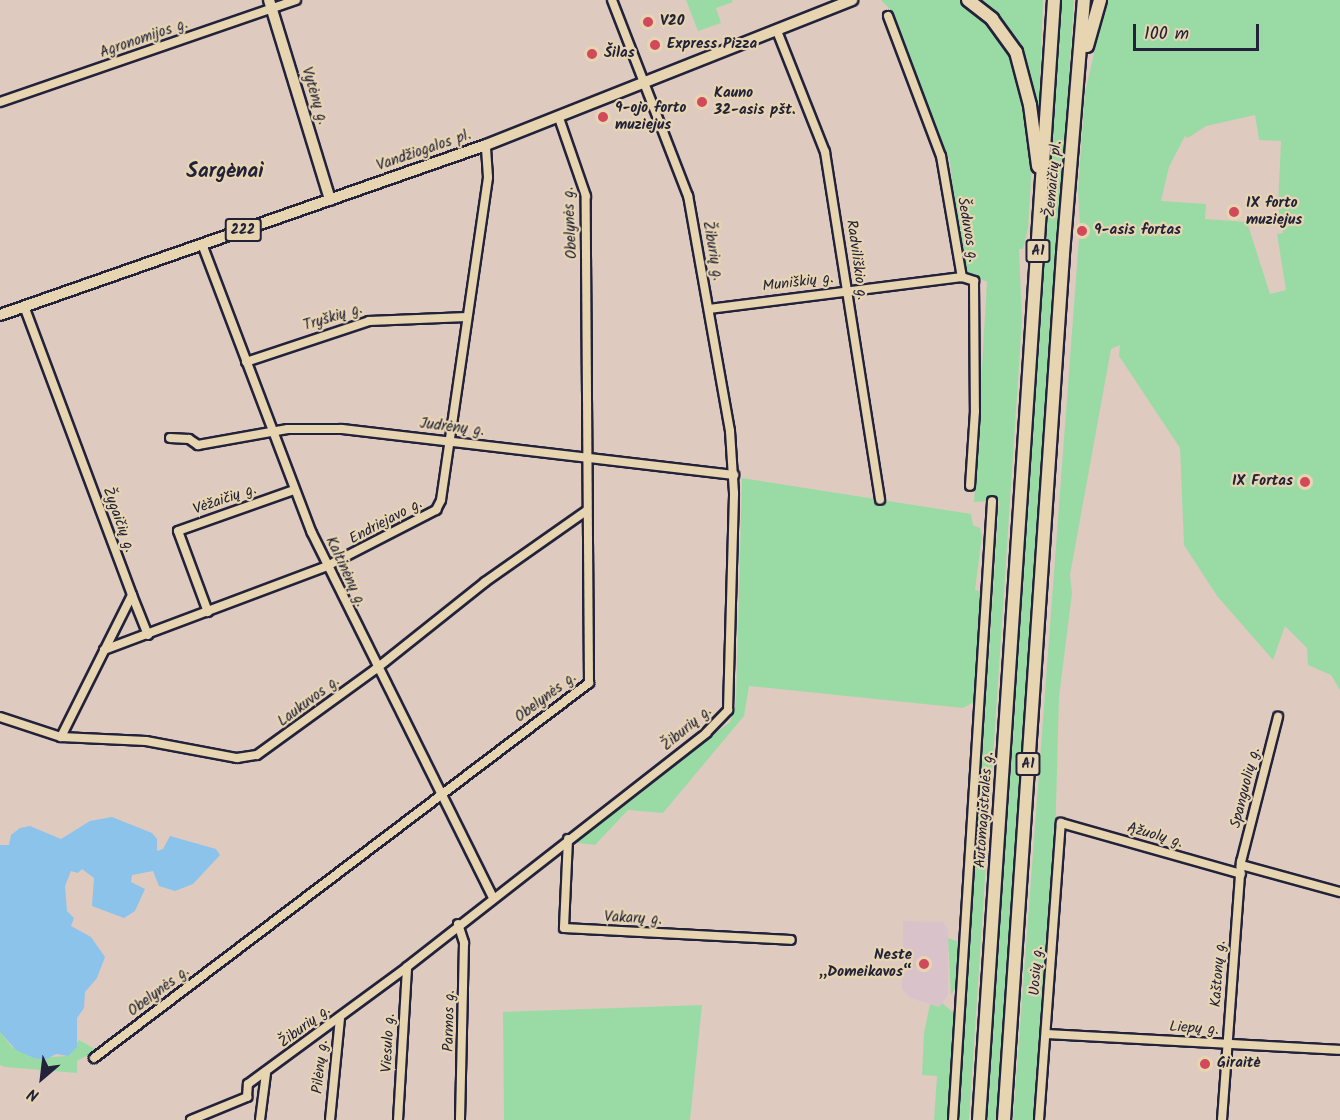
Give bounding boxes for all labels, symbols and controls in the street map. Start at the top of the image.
scale bar [1136,12,1262,50]
place label: V20 [660,13,684,31]
marker: V20 [641,15,655,29]
street label: Agronomijos g. [98,16,190,62]
text: 100 m [1144,20,1189,49]
place label: Express Pizza [667,36,757,54]
marker: Express Pizza [648,38,662,52]
place label: Šilas [604,45,635,63]
marker: Šilas [585,47,599,61]
street label: Vytėnų g. [297,65,331,127]
place label: Kauno 32-asis pšt. [714,84,796,119]
marker: Kauno 32-asis pšt. [695,95,709,109]
place label: 9-ojo forto muziejus [615,99,686,134]
marker: 9-ojo forto muziejus [596,110,610,124]
street label: Vandžiogalos pl. [374,126,474,176]
street label: Žemaičių pl. [1042,140,1066,218]
district label: Sargėnai [186,159,264,185]
street label: Obelynės g. [560,186,582,260]
place label: IX forto muziejus [1246,194,1302,229]
street label: Šeduvos g. [952,196,982,264]
marker: IX forto muziejus [1227,205,1241,219]
road number: 222 [224,219,262,241]
street label: Radviliškio g. [841,219,871,301]
street label: Žiburių g. [698,220,726,282]
place label: 9-asis fortas [1094,222,1181,240]
marker: 9-asis fortas [1075,224,1089,238]
road number: A1 [1024,240,1052,262]
street label: Muniškių g. [761,270,835,296]
street label: Tryškių g. [301,300,365,336]
street label: Judrėnų g. [419,415,485,441]
place label: IX Fortas [1232,473,1293,491]
marker: IX Fortas [1298,475,1312,489]
street label: Vėžaičių g. [191,481,259,519]
street label: Žygaičių g. [98,485,138,555]
street label: Endriejavo g. [346,495,426,549]
street label: Kaltinėnų g. [321,534,369,610]
street label: Obelynės g. [512,669,580,727]
street label: Laukuvos g. [274,673,344,731]
street label: Žiburių g. [658,703,716,755]
street label: Spanguolių g. [1227,746,1265,830]
street label: Automagistralės g. [972,751,998,869]
road number: A1 [1014,753,1042,775]
street label: Ąžuolų g. [1125,819,1185,853]
street label: Vakarų g. [604,908,662,930]
street label: Kaštonų g. [1208,940,1230,1008]
place label: Neste „Domeikavos“ [819,946,912,981]
street label: Uosių g. [1026,946,1048,996]
marker: Neste „Domeikavos“ [917,957,931,971]
street label: Obelynės g. [125,963,193,1021]
street label: Parmos g. [440,990,460,1052]
street label: Žiburių g. [275,1002,335,1052]
street label: Viesulo g. [378,1013,400,1073]
street label: Liepų g. [1169,1018,1219,1040]
street label: Pilėnų g. [309,1039,333,1095]
north arrow [12,1048,72,1108]
place label: Giraitė [1217,1055,1260,1073]
marker: Giraitė [1198,1057,1212,1071]
text: N [23,1081,44,1108]

